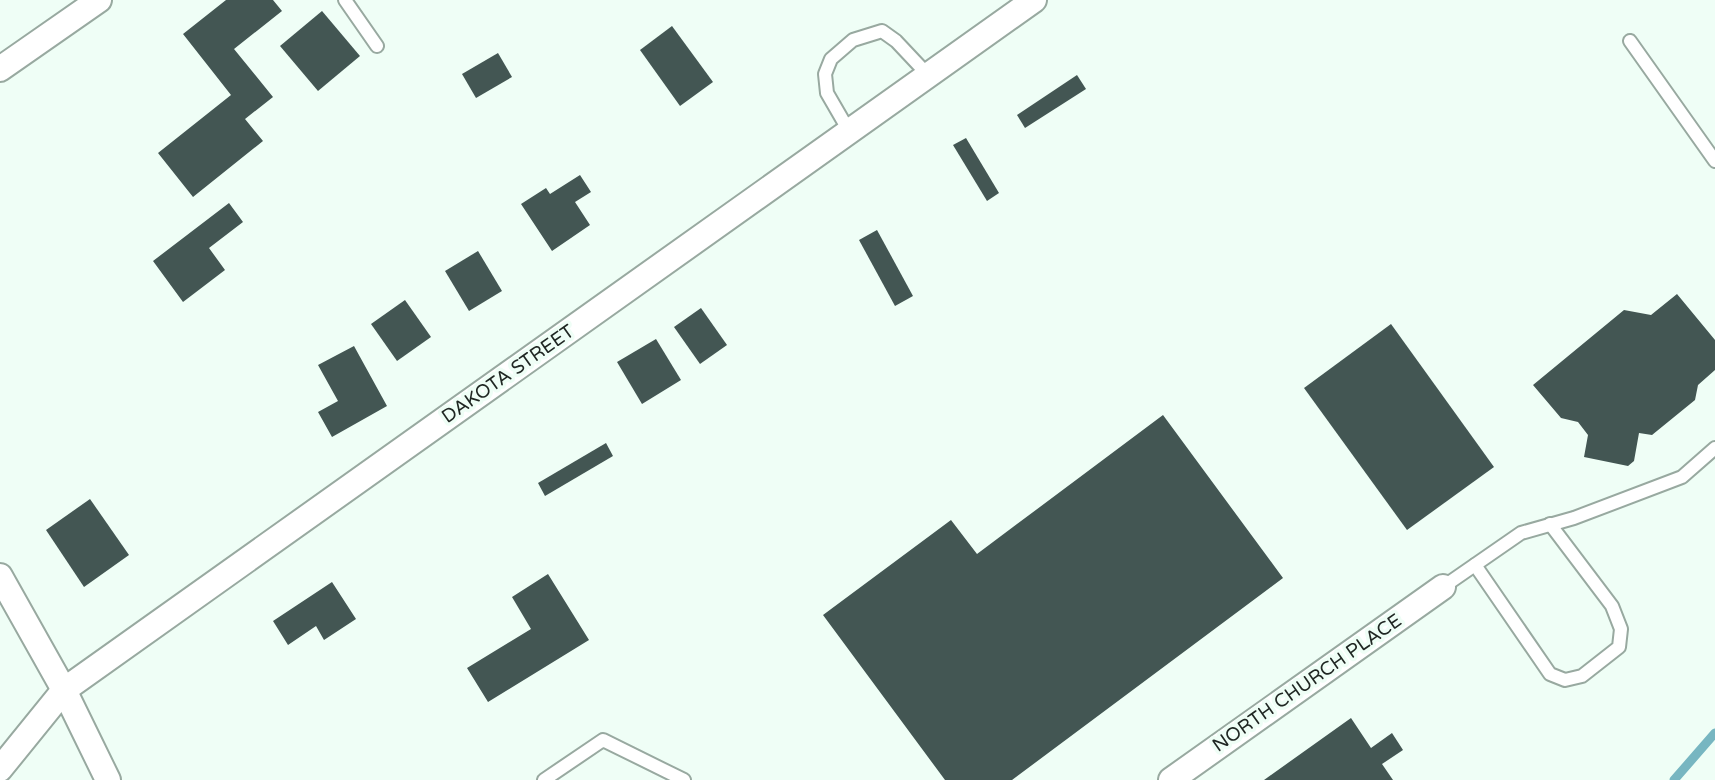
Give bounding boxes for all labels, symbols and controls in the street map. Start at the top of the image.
street label: DAKOTA STREET [438,320,579,428]
street label: NORTH CHURCH PLACE [1208,609,1406,757]

